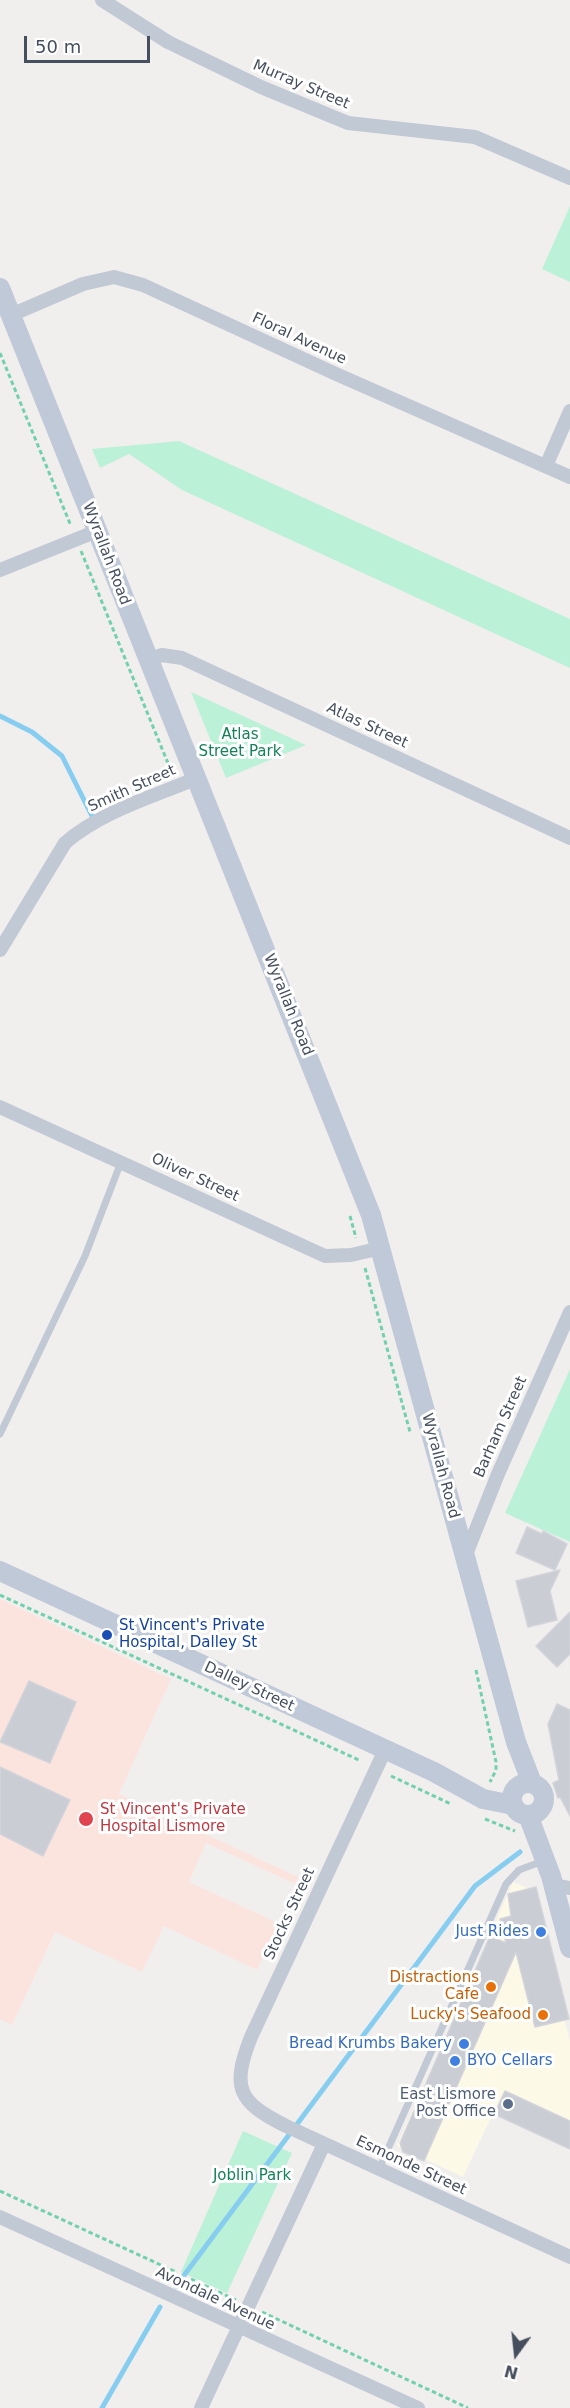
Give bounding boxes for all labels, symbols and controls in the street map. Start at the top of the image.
scale bar [27,24,153,62]
text: 50 m [35,36,81,57]
street label: Murray Street [250,57,352,113]
street label: Floral Avenue [249,309,349,369]
street label: Wyrallah Road [78,500,134,608]
street label: Atlas Street [324,699,410,753]
park label: Atlas Street Park [199,726,281,761]
street label: Smith Street [85,762,179,816]
street label: Wyrallah Road [259,951,317,1059]
street label: Oliver Street [148,1150,242,1206]
street label: Barham Street [471,1374,531,1480]
street label: Wyrallah Road [417,1411,463,1521]
place label: St Vincent's Private Hospital, Dalley St [119,1617,265,1652]
marker: St Vincent's Private Hospital, Dalley St [100,1628,114,1642]
street label: Dalley Street [201,1658,297,1716]
place label: St Vincent's Private Hospital Lismore [100,1801,246,1836]
marker: St Vincent's Private Hospital Lismore [77,1810,95,1828]
street label: Stocks Street [261,1865,319,1963]
place label: Just Rides [455,1923,529,1941]
marker: Just Rides [534,1925,548,1939]
place label: Distractions Cafe [389,1969,479,2004]
marker: Distractions Cafe [484,1980,498,1994]
place label: Lucky's Seafood [410,2006,531,2024]
marker: Lucky's Seafood [536,2008,550,2022]
place label: Bread Krumbs Bakery [289,2035,452,2053]
marker: Bread Krumbs Bakery [457,2037,471,2051]
place label: BYO Cellars [467,2052,553,2070]
marker: BYO Cellars [448,2054,462,2068]
place label: East Lismore Post Office [400,2086,496,2121]
marker: East Lismore Post Office [501,2097,515,2111]
street label: Esmonde Street [353,2133,469,2199]
park label: Joblin Park [213,2167,291,2185]
street label: Avondale Avenue [152,2263,278,2335]
north arrow [486,2324,546,2384]
text: N [502,2361,520,2383]

